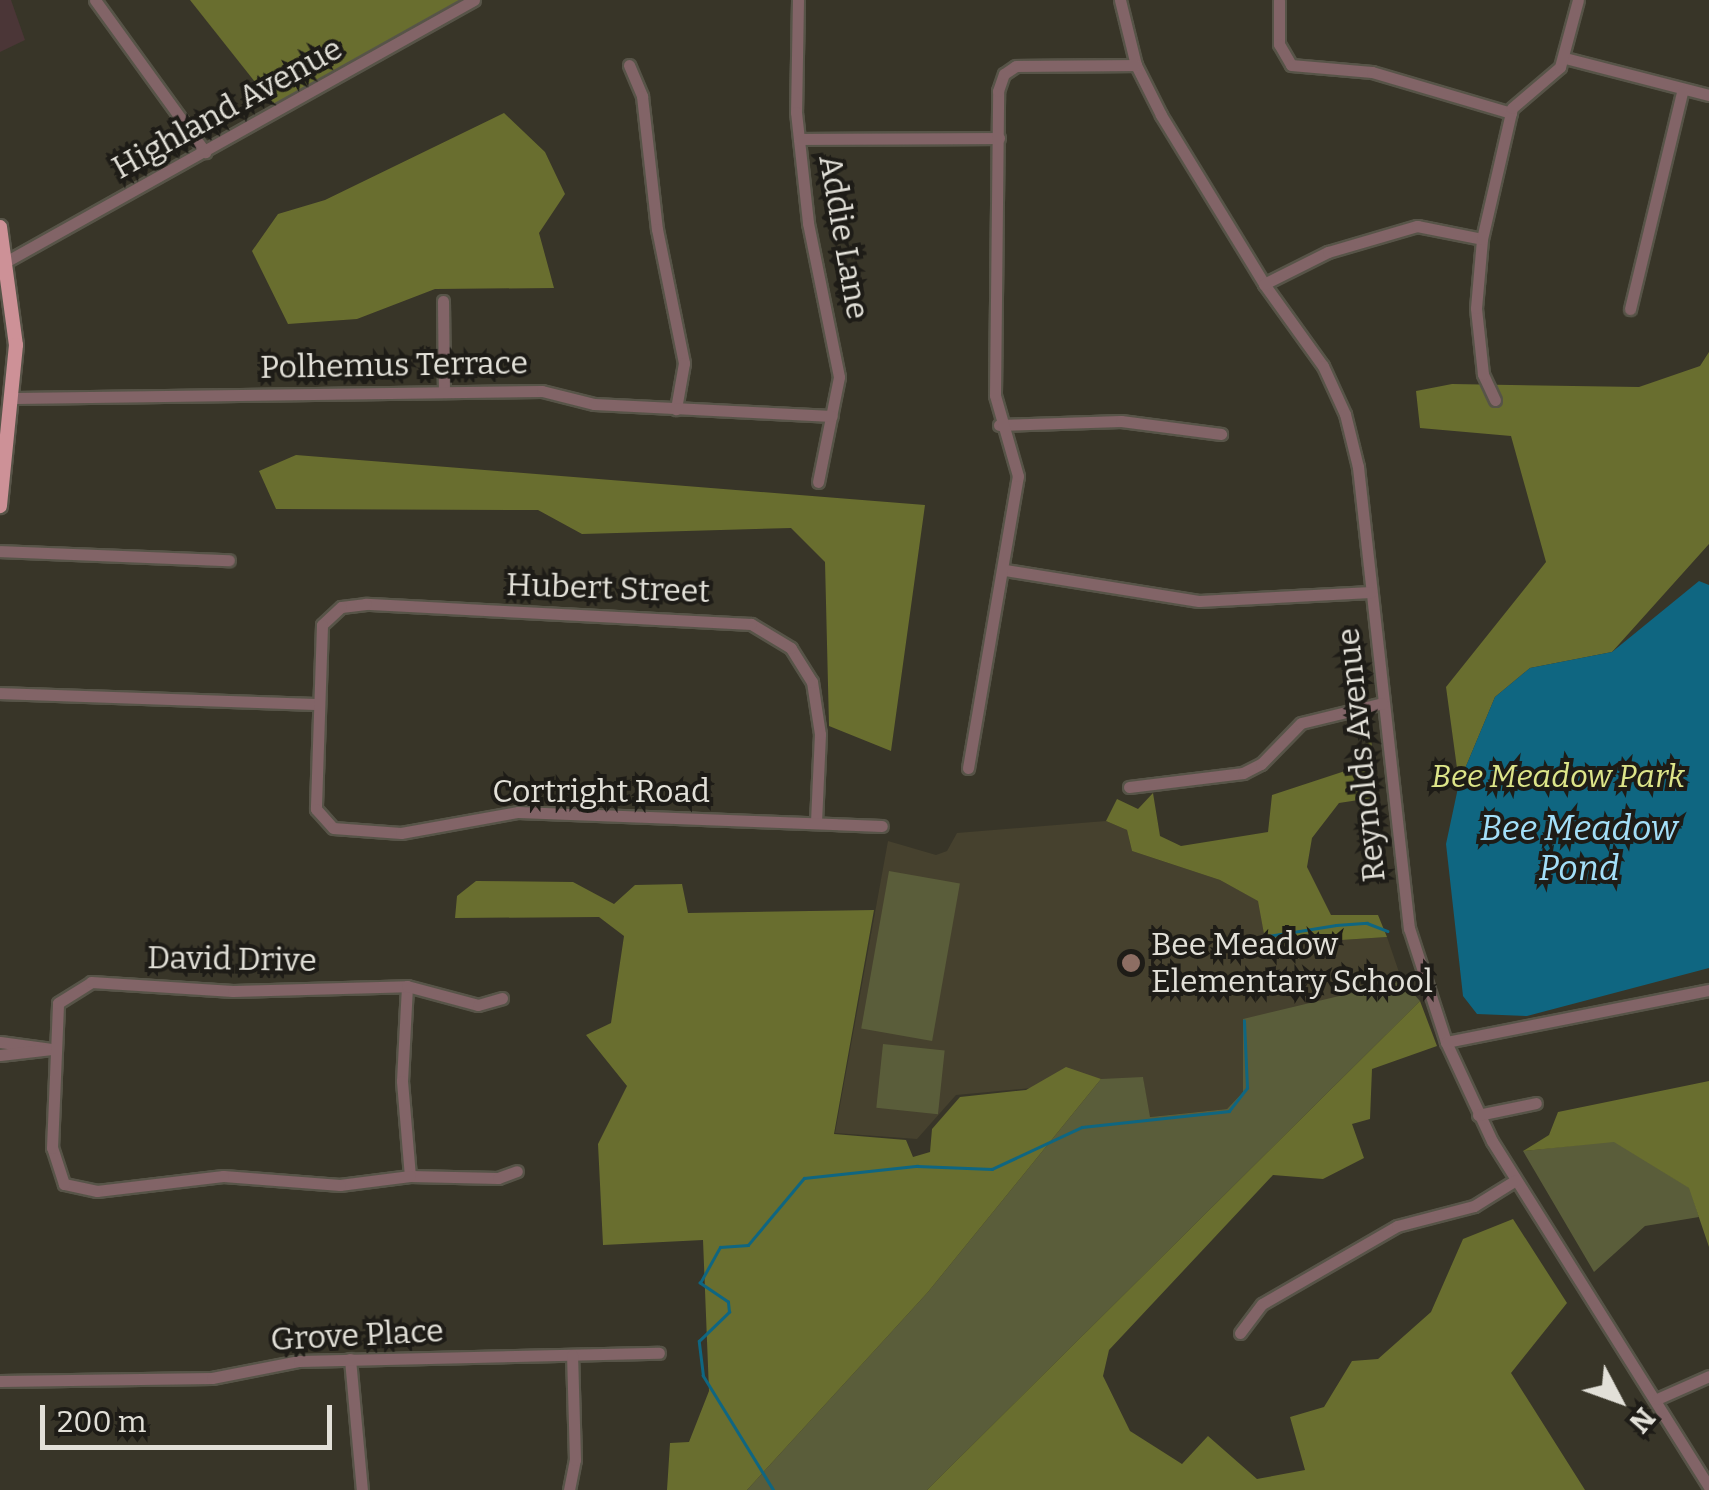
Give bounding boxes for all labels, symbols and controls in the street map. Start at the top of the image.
street label: Highland Avenue [105,29,349,187]
street label: Addie Lane [811,152,877,322]
street label: Polhemus Terrace [260,343,528,387]
street label: Hubert Street [505,565,711,611]
street label: Reynolds Avenue [1329,626,1393,884]
park label: Bee Meadow Park [1431,757,1685,795]
street label: Cortright Road [492,772,710,810]
water label: Bee Meadow Pond [1480,807,1678,889]
place label: Bee Meadow Elementary School [1151,926,1433,1001]
street label: David Drive [147,938,317,980]
marker: Bee Meadow Elementary School [1120,952,1142,974]
street label: Grove Place [269,1311,445,1359]
north arrow [1569,1350,1669,1450]
scale bar [45,1385,338,1447]
text: N [1622,1401,1662,1439]
text: 200 m [57,1404,146,1440]

